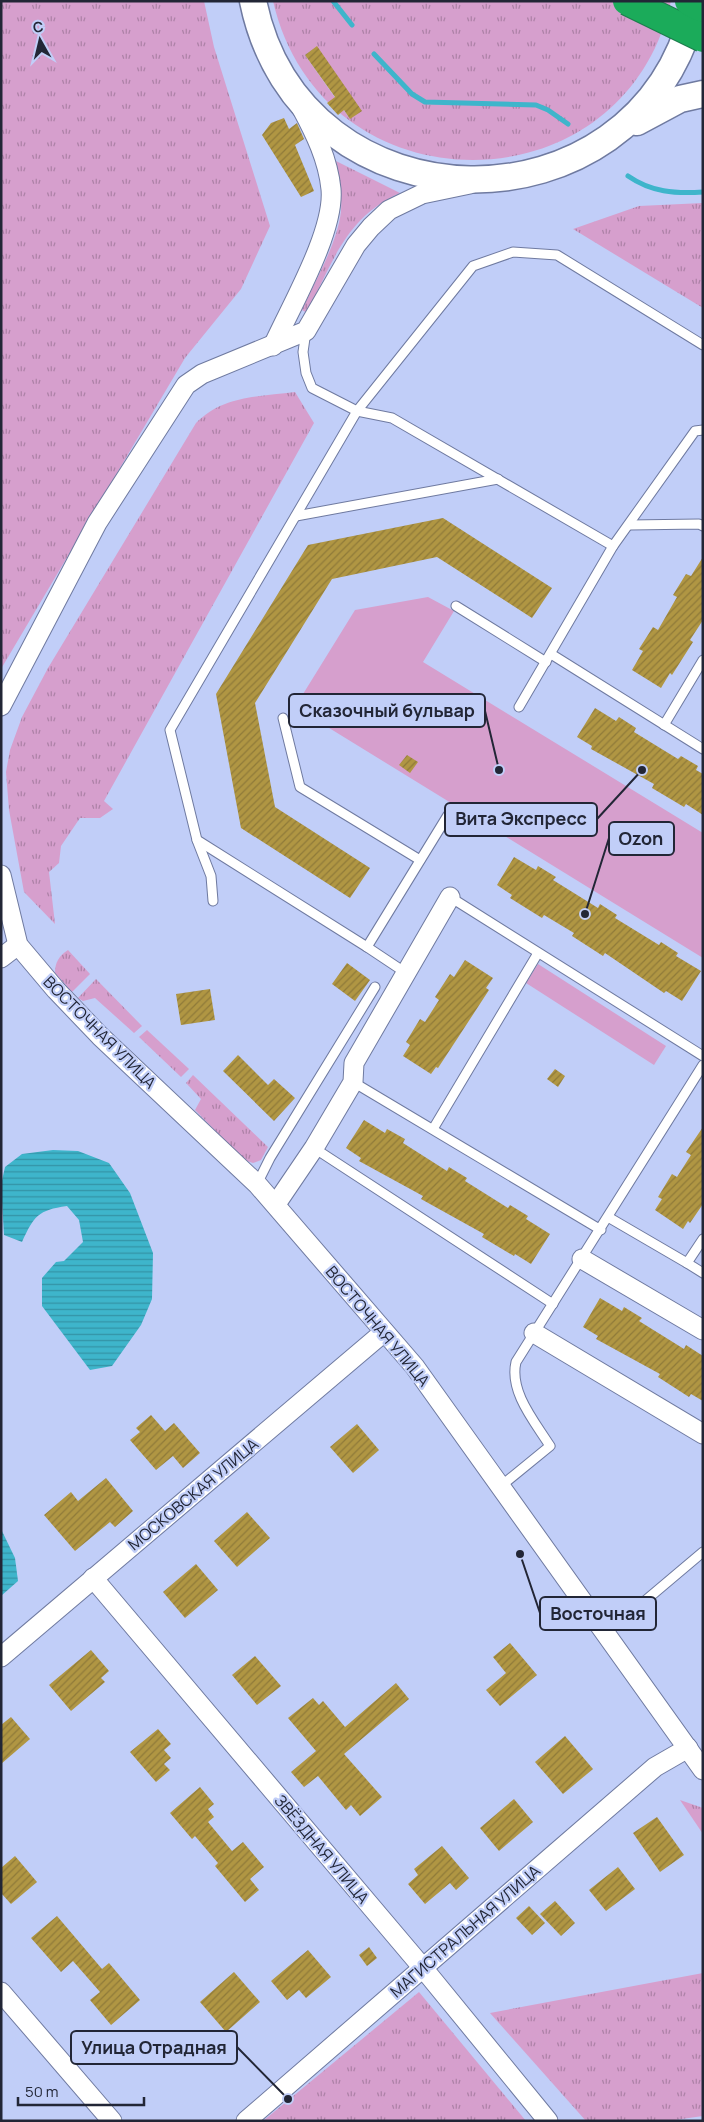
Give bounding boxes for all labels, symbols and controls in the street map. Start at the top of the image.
north arrow [15,15,65,65]
text: С [32,17,45,37]
callout: Сказочный бульвар [289,694,485,727]
text: Сказочный бульвар [299,698,475,722]
callout: Вита Экспресс [445,803,597,836]
text: Вита Экспресс [455,806,587,830]
callout: Ozon [609,822,674,855]
text: Ozon [619,826,663,850]
street label: ВОСТОЧНАЯ УЛИЦА [39,971,161,1093]
street label: ВОСТОЧНАЯ УЛИЦА [321,1261,435,1391]
street label: МОСКОВСКАЯ УЛИЦА [123,1433,263,1555]
callout: Восточная [540,1597,656,1630]
text: Восточная [550,1601,646,1625]
street label: ЗВЁЗДНАЯ УЛИЦА [270,1790,374,1908]
street label: МАГИСТРАЛЬНАЯ УЛИЦА [385,1860,545,2002]
callout: Улица Отрадная [71,2031,237,2064]
text: Улица Отрадная [81,2035,227,2059]
scale bar [18,2074,144,2106]
text: 50 m [25,2081,59,2102]

